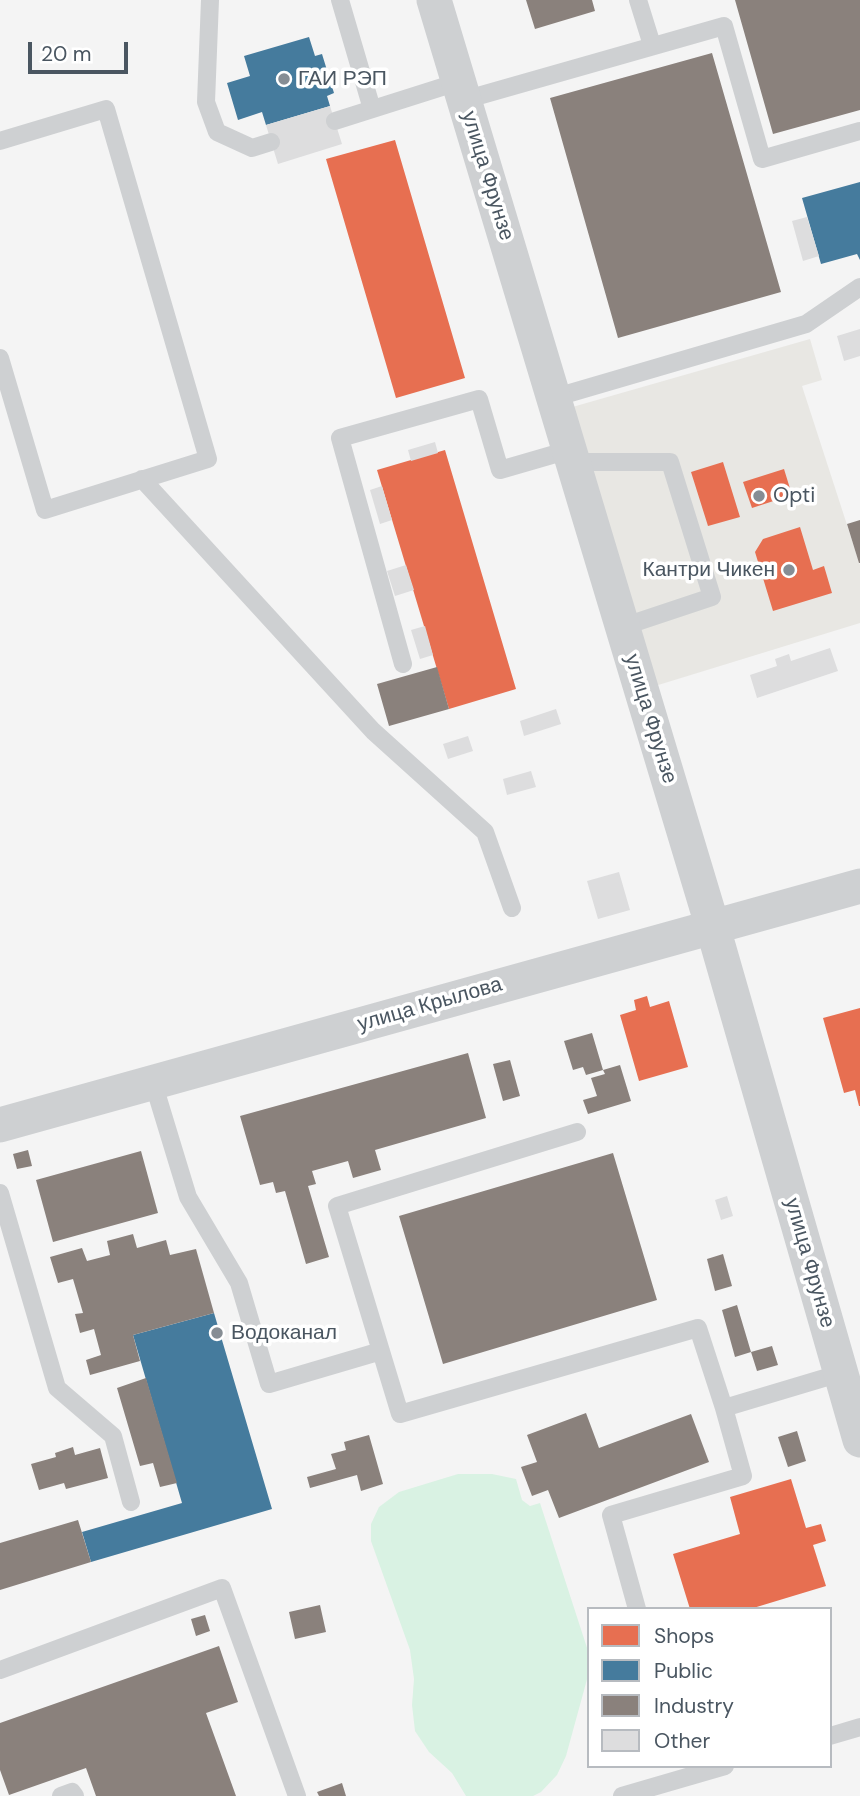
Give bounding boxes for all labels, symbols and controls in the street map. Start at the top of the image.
scale bar [32,28,131,72]
text: 20 m [41,40,92,68]
place label: ГАИ РЭП [298,66,387,92]
marker: ГАИ РЭП [276,71,292,87]
street label: улица Фрунзе [455,108,519,244]
place label: Opti [773,483,815,509]
marker: Opti [751,488,767,504]
place label: Кантри Чикен [642,557,775,583]
marker: Кантри Чикен [781,562,797,578]
street label: улица Фрунзе [618,651,682,787]
street label: улица Крылова [355,972,505,1038]
street label: улица Фрунзе [778,1195,840,1331]
place label: Водоканал [231,1320,337,1346]
marker: Водоканал [209,1325,225,1341]
legend [587,1607,832,1768]
text: Shops [654,1622,714,1650]
text: Public [654,1657,713,1685]
text: Industry [654,1692,734,1720]
text: Other [654,1727,710,1755]

